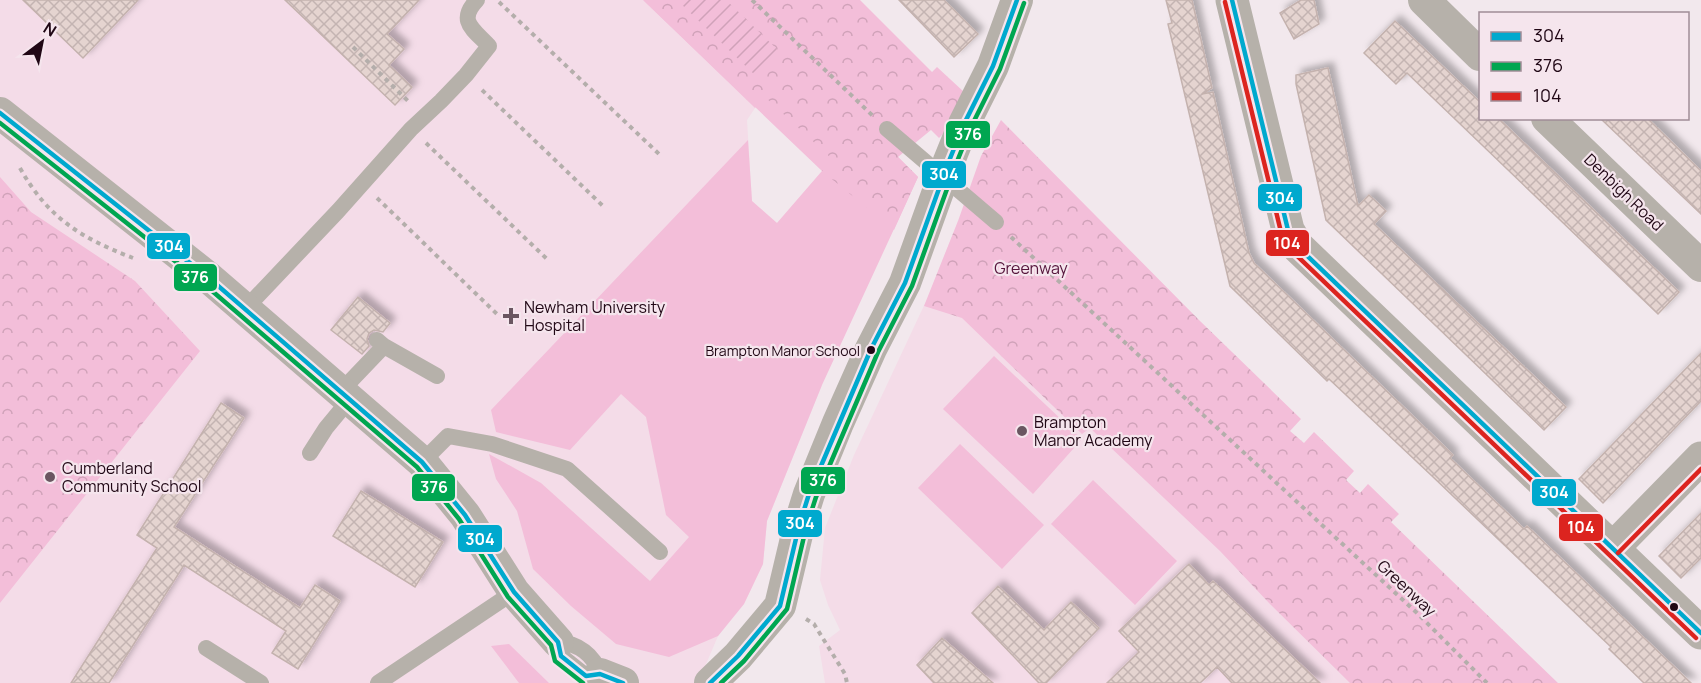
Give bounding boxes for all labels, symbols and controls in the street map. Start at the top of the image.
north arrow [12,12,72,72]
legend [1479,12,1689,120]
text: N [39,17,61,42]
text: 304 [1533,23,1565,47]
text: 376 [1533,53,1563,77]
text: 104 [1533,83,1562,107]
line badge: 376 [945,120,991,149]
text: 376 [954,123,982,145]
street label: Denbigh Road [1579,148,1669,236]
line badge: 304 [921,160,967,189]
text: 304 [929,163,959,185]
line badge: 304 [1257,183,1303,212]
text: 304 [1265,187,1295,209]
line badge: 104 [1265,229,1310,257]
line badge: 304 [146,232,191,260]
text: 104 [1273,232,1301,254]
text: 304 [154,235,184,257]
park label: Greenway [994,257,1068,279]
line badge: 376 [173,263,218,292]
text: 376 [181,266,209,288]
place label: Newham University Hospital [524,296,666,336]
marker: Newham University Hospital [502,307,520,325]
place label: Brampton Manor School [706,341,860,360]
marker: Brampton Manor School [865,344,877,356]
place label: Brampton Manor Academy [1034,411,1153,451]
marker: Brampton Manor Academy [1015,424,1029,438]
place label: Cumberland Community School [62,457,202,497]
line badge: 376 [800,466,846,495]
text: 376 [809,469,837,491]
marker: Cumberland Community School [43,470,57,484]
line badge: 376 [411,473,456,502]
text: 376 [420,476,448,498]
line badge: 304 [1531,478,1577,507]
text: 304 [1539,481,1569,503]
line badge: 304 [777,509,823,538]
text: 304 [785,512,815,534]
line badge: 104 [1558,513,1604,542]
text: 104 [1567,516,1595,538]
line badge: 304 [457,524,503,553]
text: 304 [465,528,495,550]
street label: Greenway [1373,555,1442,621]
unlabelled marker [1668,601,1680,613]

